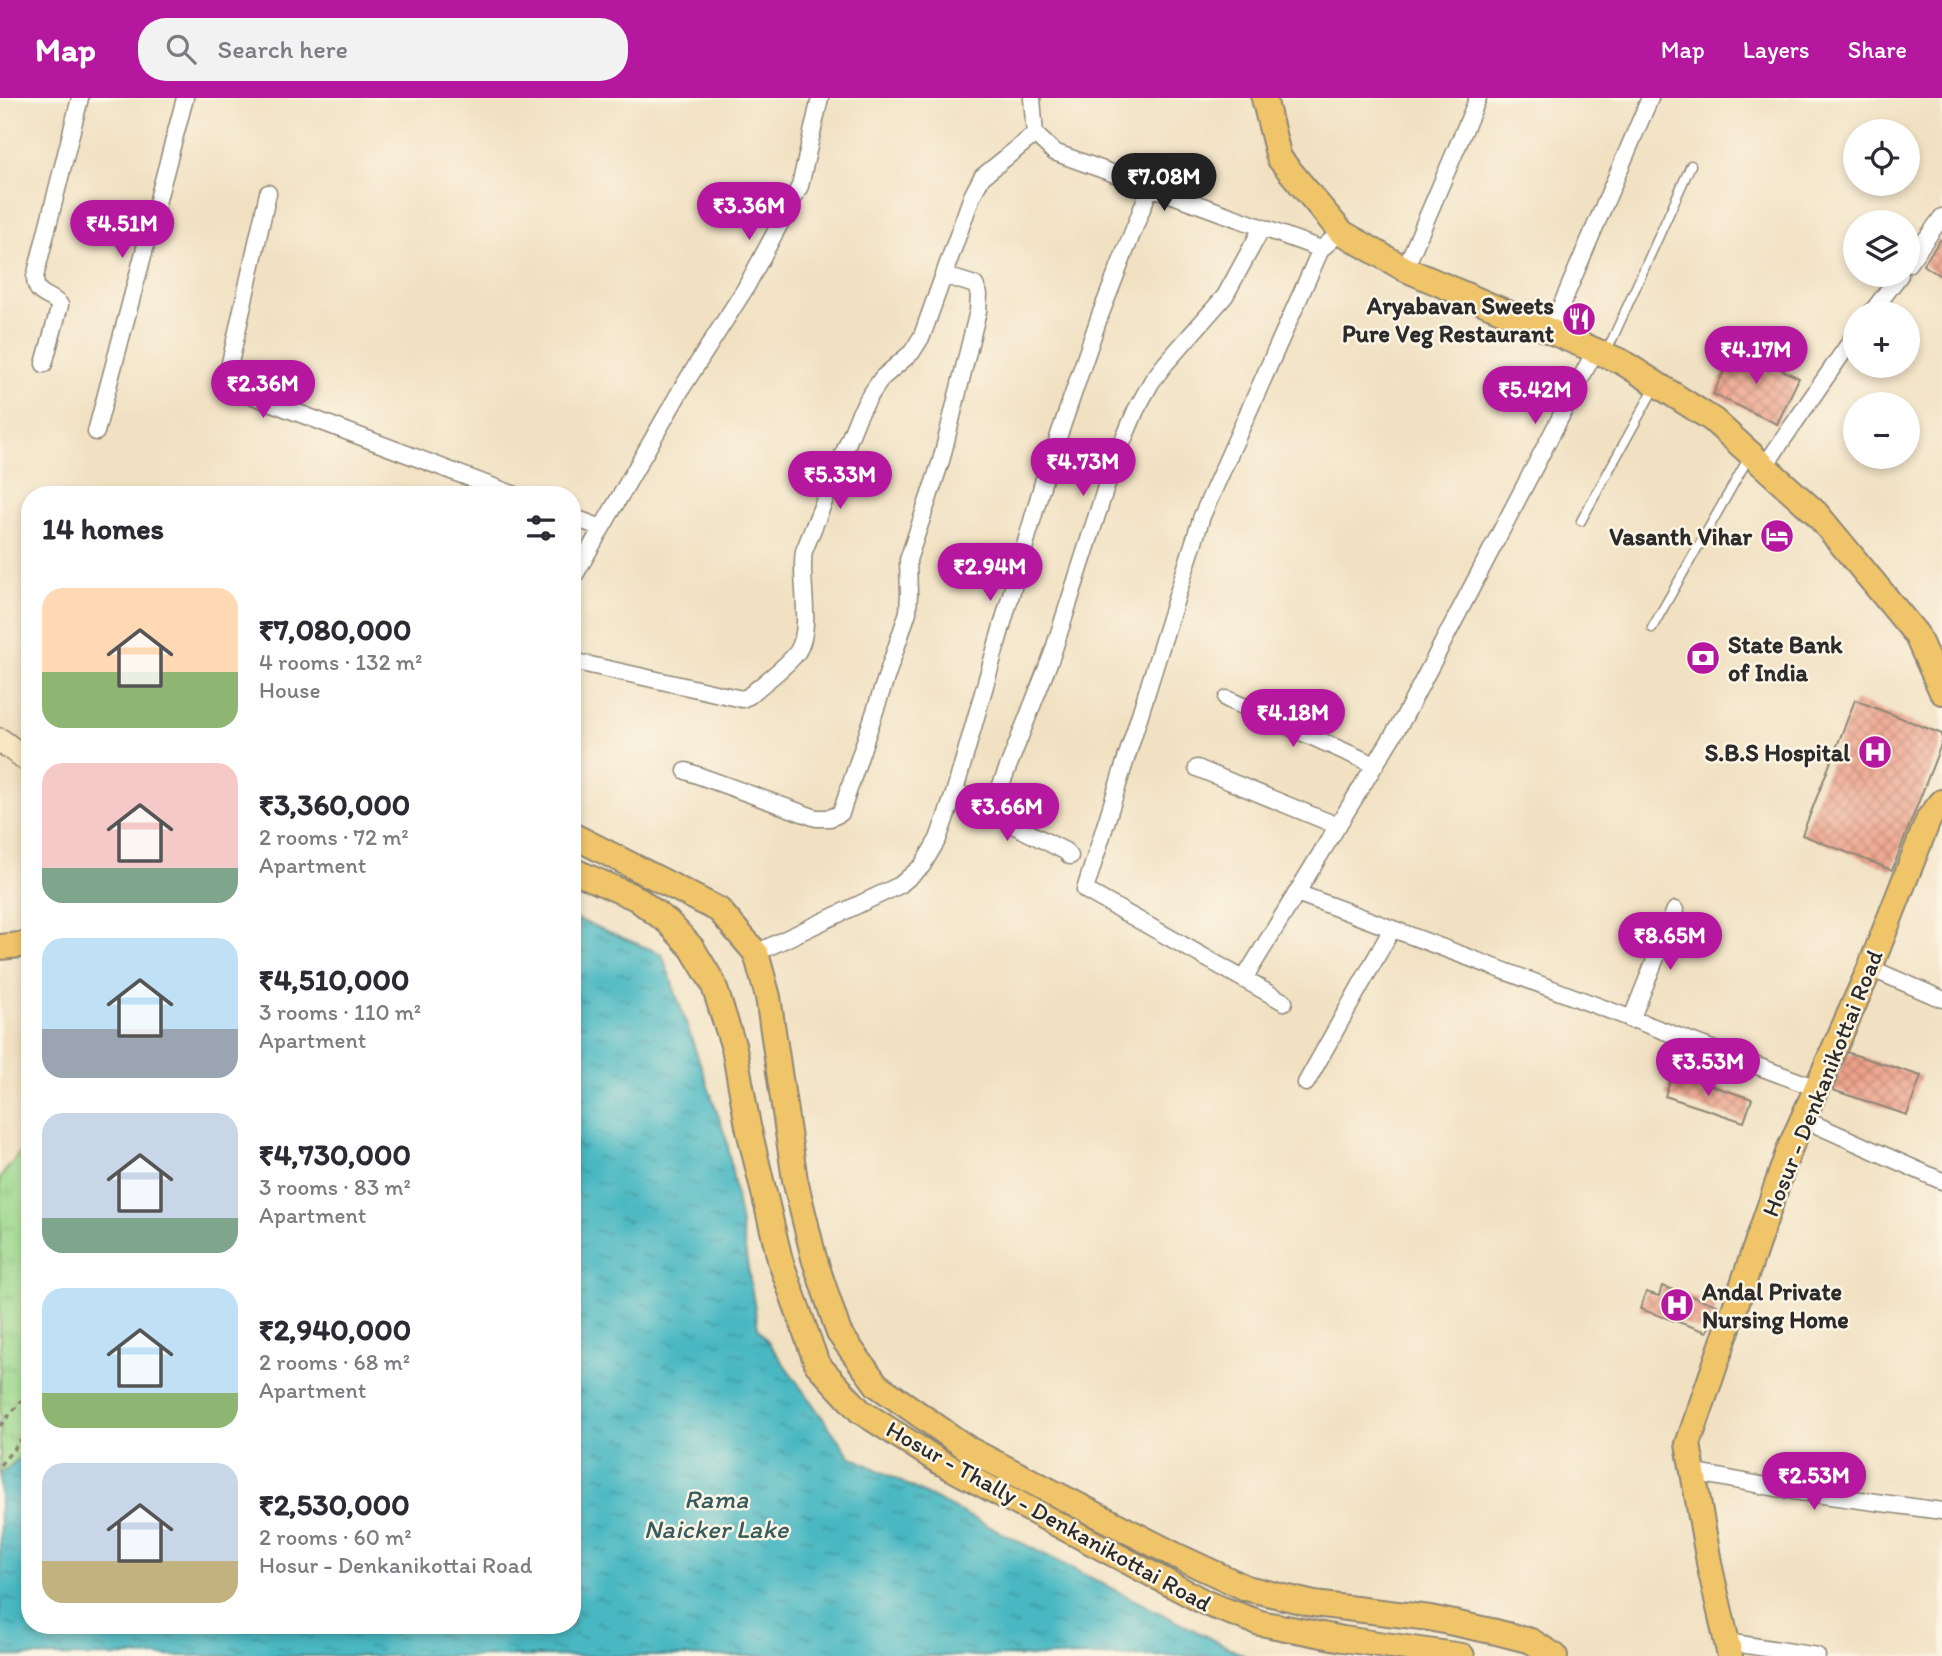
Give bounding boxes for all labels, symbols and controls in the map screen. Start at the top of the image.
search box [138,18,628,81]
text: Map [35,30,96,69]
icon: search [162,30,200,68]
text: Search here [218,33,348,65]
text: Map [1661,35,1705,64]
text: Layers [1743,35,1810,64]
text: Share [1848,35,1907,64]
map controls [1843,119,1920,469]
button: locate [1843,119,1920,196]
pin: ₹7.08M [1107,153,1221,213]
text: ₹7.08M [1127,162,1201,190]
pin: ₹3.36M [692,183,806,242]
text: ₹3.36M [713,191,785,219]
pin: ₹4.51M [65,200,179,260]
text: ₹4.51M [86,209,158,237]
button: layers [1843,210,1920,287]
place label: Aryabavan Sweets Pure Veg Restaurant [1342,291,1554,349]
restaurant icon: Aryabavan Sweets Pure Veg Restaurant [1560,300,1598,338]
button: + [1843,301,1920,378]
pin: ₹4.17M [1699,327,1813,386]
text: ₹4.17M [1721,335,1791,363]
pin: ₹2.36M [206,360,320,420]
pin: ₹5.42M [1478,366,1592,426]
text: ₹2.36M [227,369,299,397]
text: ₹5.42M [1499,375,1571,403]
button: − [1843,392,1920,469]
pin: ₹4.73M [1026,438,1140,498]
text: ₹4.73M [1047,447,1119,475]
pin: ₹5.33M [783,452,897,511]
text: ₹5.33M [804,460,876,488]
icon: filters [522,509,560,547]
text: 14 homes [42,510,164,547]
hotel icon: Vasanth Vihar [1758,517,1796,555]
place label: Vasanth Vihar [1609,522,1752,551]
pin: ₹2.94M [933,544,1047,603]
text: ₹2.94M [954,552,1026,580]
text: ₹7,080,000 [259,611,412,648]
icon: home [98,616,182,700]
place label: State Bank of India [1728,630,1843,687]
bank icon: State Bank of India [1684,639,1722,677]
text: 4 rooms · 132 m² [259,648,422,676]
text: House [259,676,321,704]
pin: ₹4.18M [1236,690,1350,749]
text: ₹4.18M [1257,698,1329,726]
hospital icon: S.B.S Hospital [1856,733,1894,771]
place label: S.B.S Hospital [1705,738,1850,768]
pin: ₹3.66M [950,784,1064,843]
text: ₹3,360,000 [259,786,410,823]
icon: home [98,791,182,875]
text: ₹3.66M [971,792,1043,820]
text: 2 rooms · 72 m² [259,823,409,851]
text: Apartment [259,851,366,879]
pin: ₹8.65M [1613,912,1727,972]
text: ₹8.65M [1634,921,1706,949]
street label: Hosur - Denkanikottai Road [1755,945,1889,1221]
text: ₹4,510,000 [259,961,409,998]
icon: home [98,966,182,1050]
text: 3 rooms · 110 m² [259,998,421,1026]
text: Apartment [259,1026,366,1054]
pin: ₹3.53M [1651,1038,1765,1098]
text: ₹3.53M [1672,1047,1744,1075]
text: ₹4,730,000 [259,1136,411,1173]
icon: home [98,1141,182,1225]
text: 3 rooms · 83 m² [259,1173,411,1201]
text: Apartment [259,1201,366,1229]
place label: Andal Private Nursing Home [1701,1277,1849,1335]
hospital icon: Andal Private Nursing Home [1658,1286,1696,1324]
text: ₹2,940,000 [259,1311,411,1348]
icon: home [98,1316,182,1400]
text: 2 rooms · 68 m² [259,1348,410,1376]
text: Apartment [259,1376,366,1404]
street label: Hosur - Thally - Denkanikottai Road [881,1414,1217,1618]
pin: ₹2.53M [1757,1452,1871,1512]
text: ₹2.53M [1778,1461,1850,1489]
water label: Rama Naicker Lake [644,1483,790,1545]
text: ₹2,530,000 [259,1486,410,1523]
icon: home [98,1491,182,1575]
text: 2 rooms · 60 m² [259,1523,412,1551]
text: Hosur - Denkanikottai Road [259,1551,532,1579]

